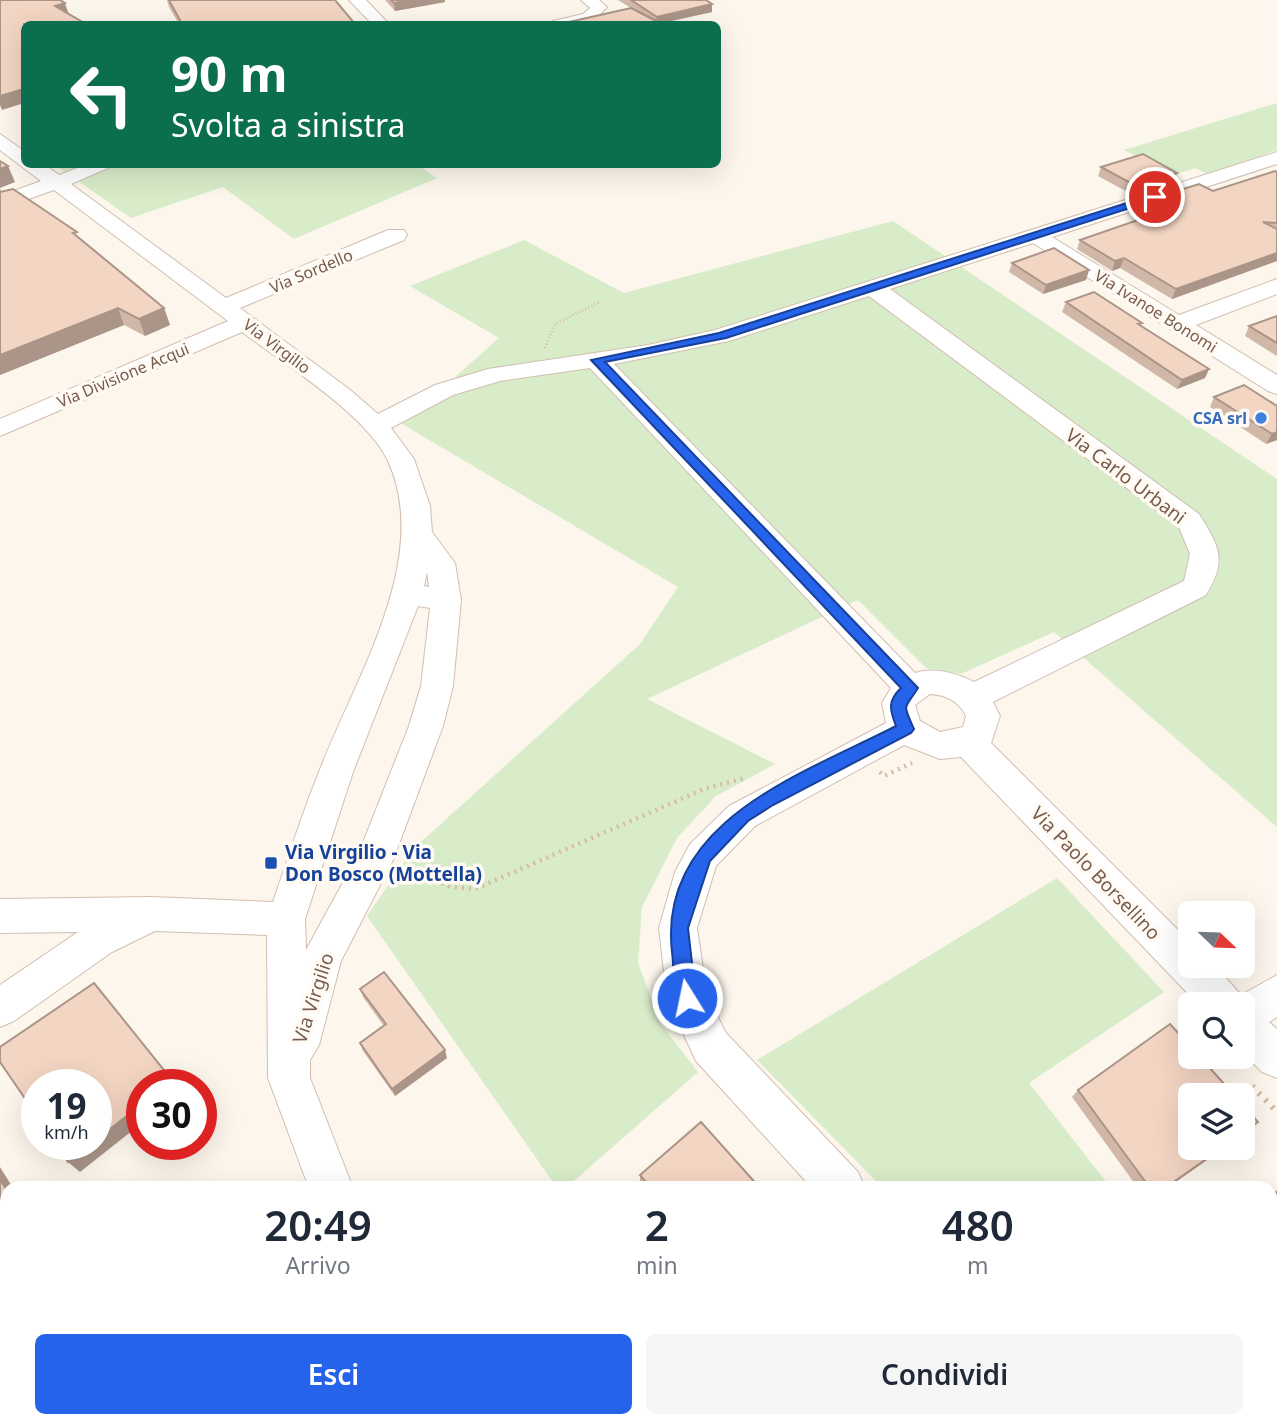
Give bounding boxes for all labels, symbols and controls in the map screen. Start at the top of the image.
text: 90 m [171,40,288,106]
icon: left [56,49,147,140]
text: Svolta a sinistra [171,103,406,146]
pin [1125,167,1185,227]
icon: arrive [1136,178,1174,216]
street label: Via Sordello [266,244,356,298]
street label: Via Ivanoe Bonomi [1090,264,1222,358]
street label: Via Virgilio [239,313,315,379]
street label: Via Divisione Acqui [54,337,192,413]
place label: CSA srl [1193,407,1247,429]
marker: CSA srl [1253,410,1269,426]
street label: Via Carlo Urbani [1060,422,1192,530]
street label: Via Paolo Borsellino [1025,801,1167,945]
place label: Via Virgilio - Via Don Bosco (Mottella) [285,839,482,887]
marker: Via Virgilio - Via Don Bosco (Mottella) [263,855,279,871]
north arrow [1178,901,1255,978]
map controls [1178,901,1255,1160]
street label: Via Virgilio [286,949,340,1047]
position arrow [650,961,724,1035]
button: search [1178,992,1255,1069]
speed limit sign: 30 [126,1069,217,1160]
text: 19 [46,1082,87,1129]
button: layers [1178,1083,1255,1160]
text: km/h [44,1120,89,1144]
text: 20:49 [264,1196,372,1253]
text: 2 [645,1196,669,1253]
text: 480 [942,1196,1014,1253]
text: Arrivo [285,1249,351,1281]
text: min [636,1249,678,1281]
text: m [967,1249,989,1281]
button: Esci [35,1334,632,1414]
button: Condividi [646,1334,1243,1414]

